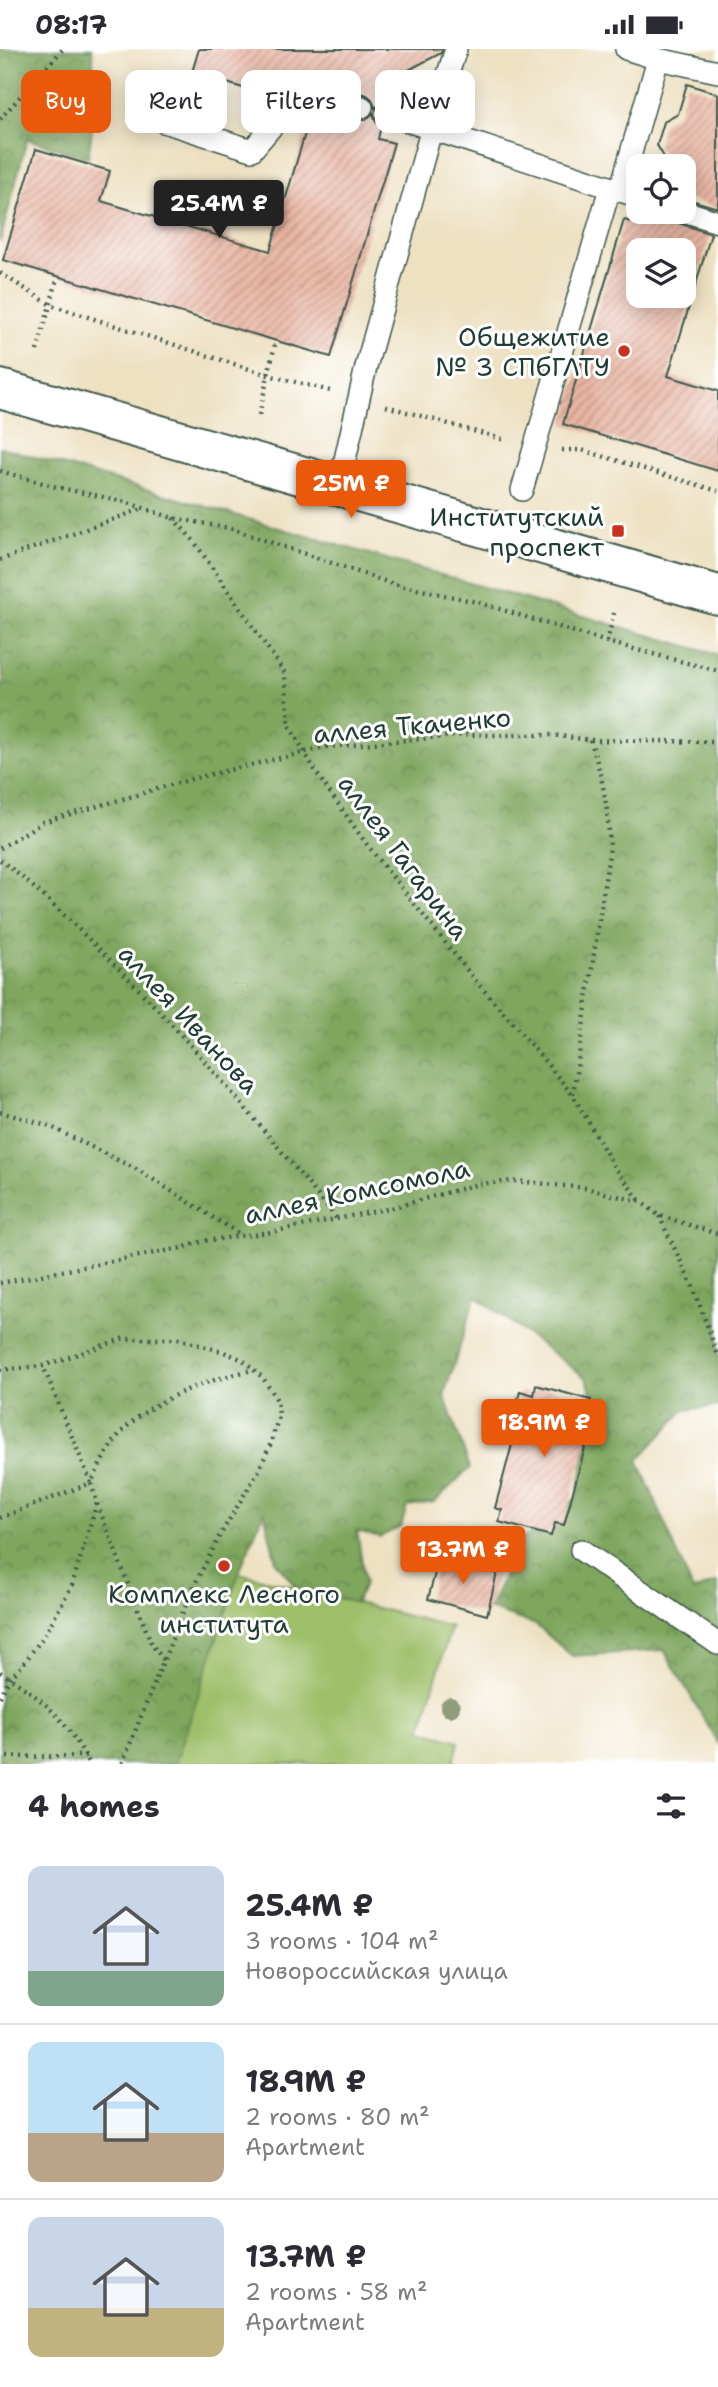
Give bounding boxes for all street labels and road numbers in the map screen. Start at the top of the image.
street label: аллея Ткаченко [312,699,512,751]
street label: аллея Гагарина [330,767,478,947]
street label: аллея Иванова [111,937,267,1101]
street label: аллея Комсомола [241,1150,473,1232]

